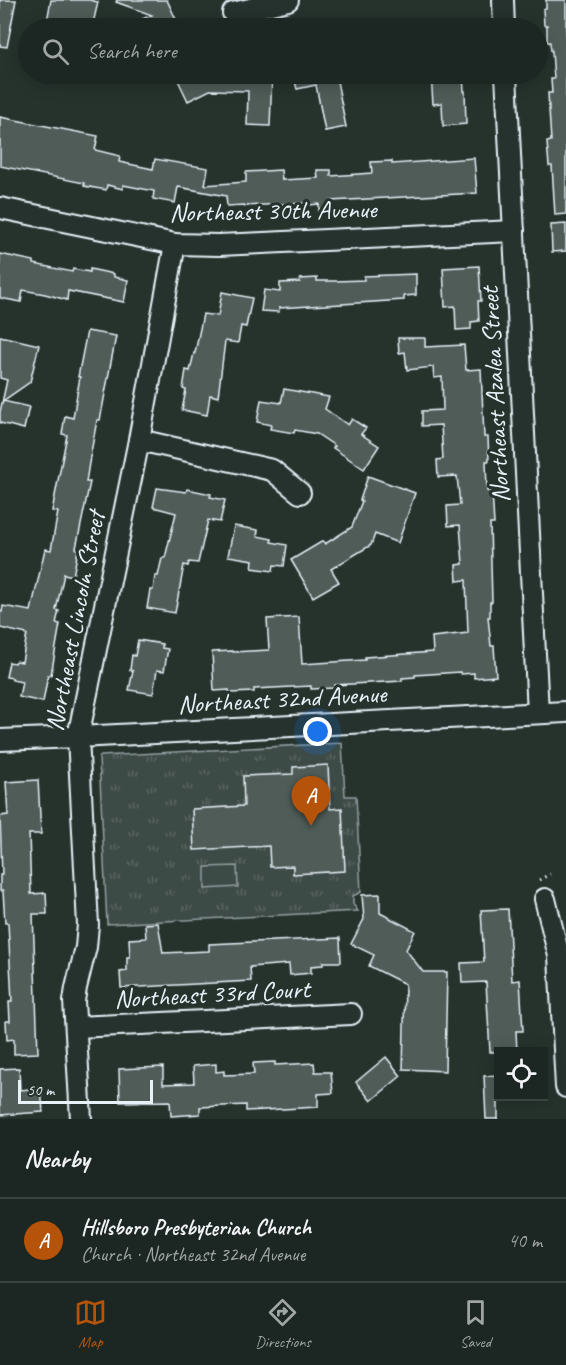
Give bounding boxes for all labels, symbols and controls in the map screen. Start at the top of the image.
search box [18,18,548,84]
icon: search [39,35,72,68]
text: Search here [87,37,177,65]
street label: Northeast 30th Avenue [169,193,379,229]
street label: Northeast Azalea Street [473,284,517,504]
street label: Northeast Lincoln Street [38,505,113,733]
street label: Northeast 32nd Avenue [177,677,389,721]
your location [303,717,332,746]
pin: A [292,776,330,826]
street label: Northeast 33rd Court [113,972,313,1016]
map controls [494,1047,548,1101]
button: locate [494,1047,548,1101]
scale bar [18,1077,153,1104]
text: 50 m [27,1080,54,1100]
text: Nearby [24,1142,89,1175]
text: Hillsboro Presbyterian Church [81,1214,311,1242]
text: A [38,1228,49,1253]
text: 40 m [508,1228,542,1253]
text: Church · Northeast 32nd Avenue [81,1242,305,1267]
tab: Map [74,1296,107,1352]
tab: Directions [255,1296,311,1352]
tab: Saved [459,1296,492,1352]

